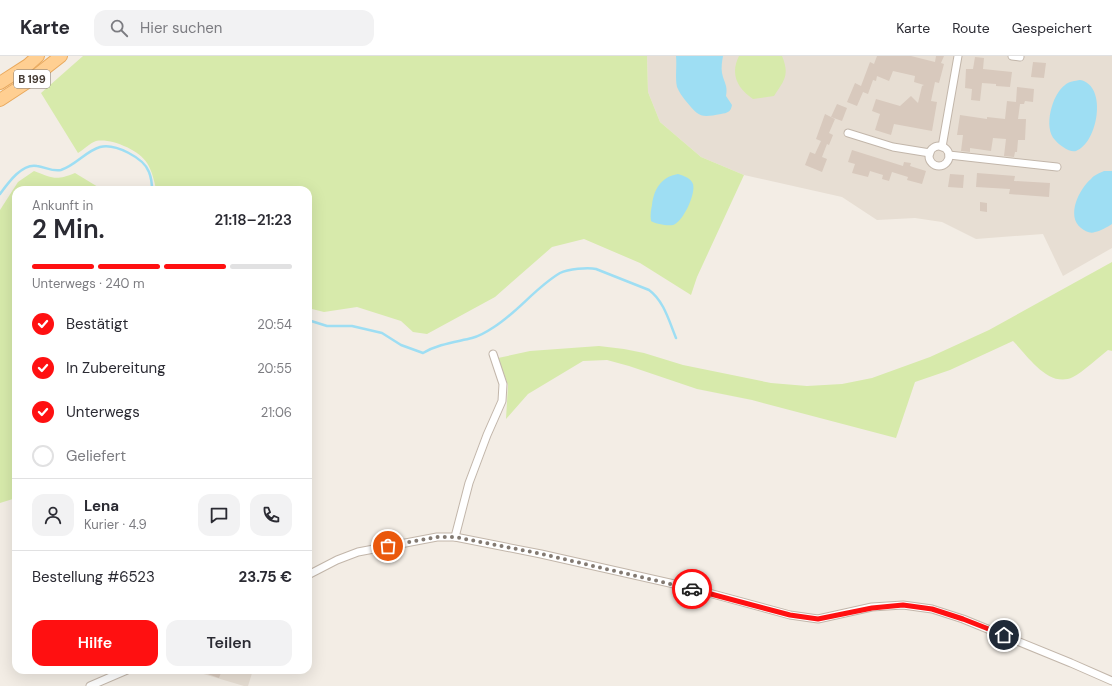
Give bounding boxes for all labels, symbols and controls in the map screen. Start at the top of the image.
search box [94,10,374,46]
text: Karte [20,15,70,40]
icon: search [108,17,130,39]
text: Hier suchen [140,18,222,38]
text: Karte [896,19,930,37]
text: Route [952,19,990,37]
text: Gespeichert [1012,19,1092,37]
road number: B 199 [14,70,50,88]
text: Ankunft in [32,197,93,214]
text: 21:18–21:23 [215,210,292,230]
text: 2 Min. [32,212,105,246]
text: Unterwegs · 240 m [32,275,144,292]
icon: check [32,313,54,335]
text: Bestätigt [66,314,128,334]
text: 20:54 [257,316,292,333]
icon: check [32,357,54,379]
text: In Zubereitung [66,358,166,378]
text: 20:55 [257,360,292,377]
icon: check [32,401,54,423]
text: Unterwegs [66,402,140,422]
text: 21:06 [261,404,292,421]
text: Geliefert [66,446,126,466]
button: person [32,494,74,536]
button: chat [198,494,240,536]
button: phone [250,494,292,536]
text: Lena [84,496,119,516]
text: Kurier · 4.9 [84,516,147,533]
pin [371,529,405,563]
icon: bag [377,535,399,557]
text: Bestellung #6523 [32,567,155,587]
text: 23.75 € [239,567,292,587]
courier [672,569,712,609]
icon: car [681,578,703,600]
pin [987,618,1021,652]
button: Hilfe [32,620,158,666]
button: Teilen [166,620,292,666]
icon: home [993,624,1015,646]

